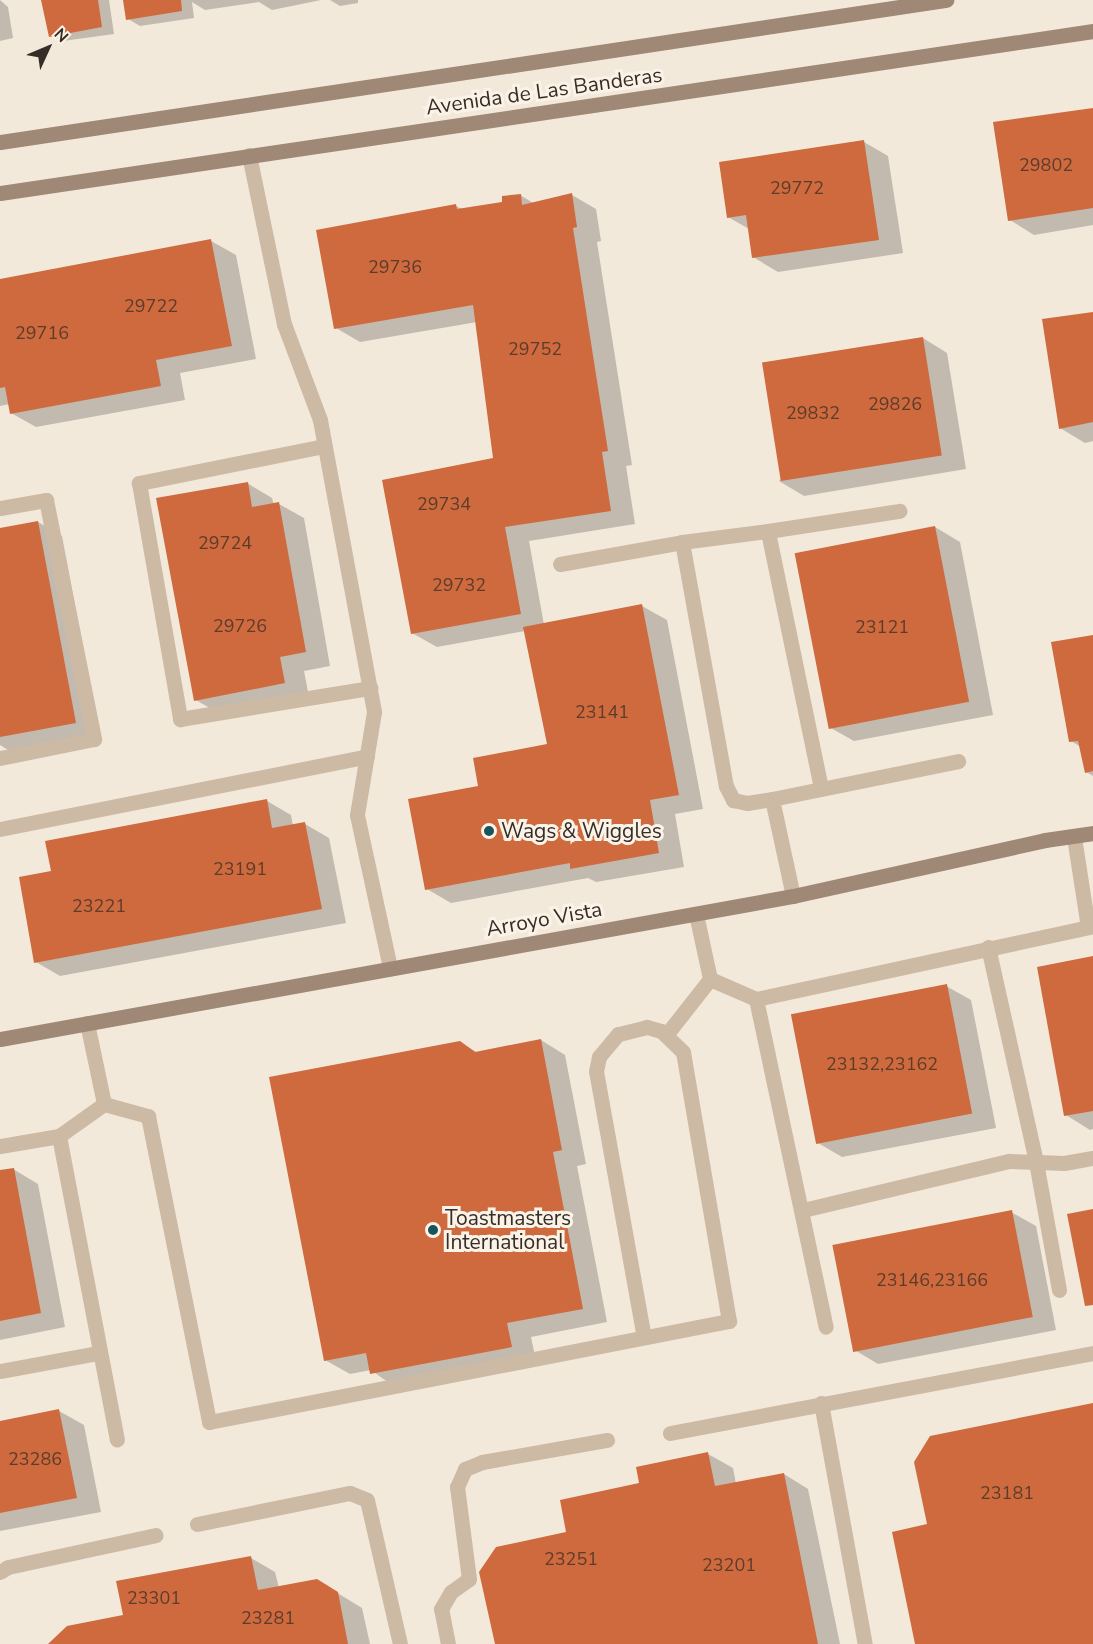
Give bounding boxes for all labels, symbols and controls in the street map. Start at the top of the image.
north arrow [18,18,78,78]
text: N [49,24,73,47]
street label: Avenida de Las Banderas [424,62,664,120]
house number: 29802 [1019,154,1073,176]
house number: 29772 [770,177,824,199]
house number: 29736 [368,256,422,278]
house number: 29722 [124,295,178,317]
house number: 29716 [15,322,69,344]
house number: 29752 [508,338,562,360]
house number: 29826 [868,393,922,415]
house number: 29832 [786,402,840,424]
house number: 29734 [417,493,471,515]
house number: 29724 [198,532,252,554]
house number: 29732 [432,574,486,596]
house number: 29726 [213,615,267,637]
house number: 23121 [855,616,909,638]
house number: 23141 [575,701,629,723]
place label: Wags & Wiggles [501,818,662,844]
marker: Wags & Wiggles [482,824,496,838]
house number: 23191 [213,858,267,880]
house number: 23221 [72,895,126,917]
street label: Arroyo Vista [484,896,604,942]
house number: 23132,23162 [826,1053,938,1075]
place label: Toastmasters International [445,1205,571,1255]
marker: Toastmasters International [426,1223,440,1237]
house number: 23146,23166 [876,1269,988,1291]
house number: 23286 [8,1448,62,1470]
house number: 23181 [980,1482,1034,1504]
house number: 23251 [544,1548,598,1570]
house number: 23201 [702,1554,756,1576]
house number: 23301 [127,1587,181,1609]
house number: 23281 [241,1607,295,1629]

